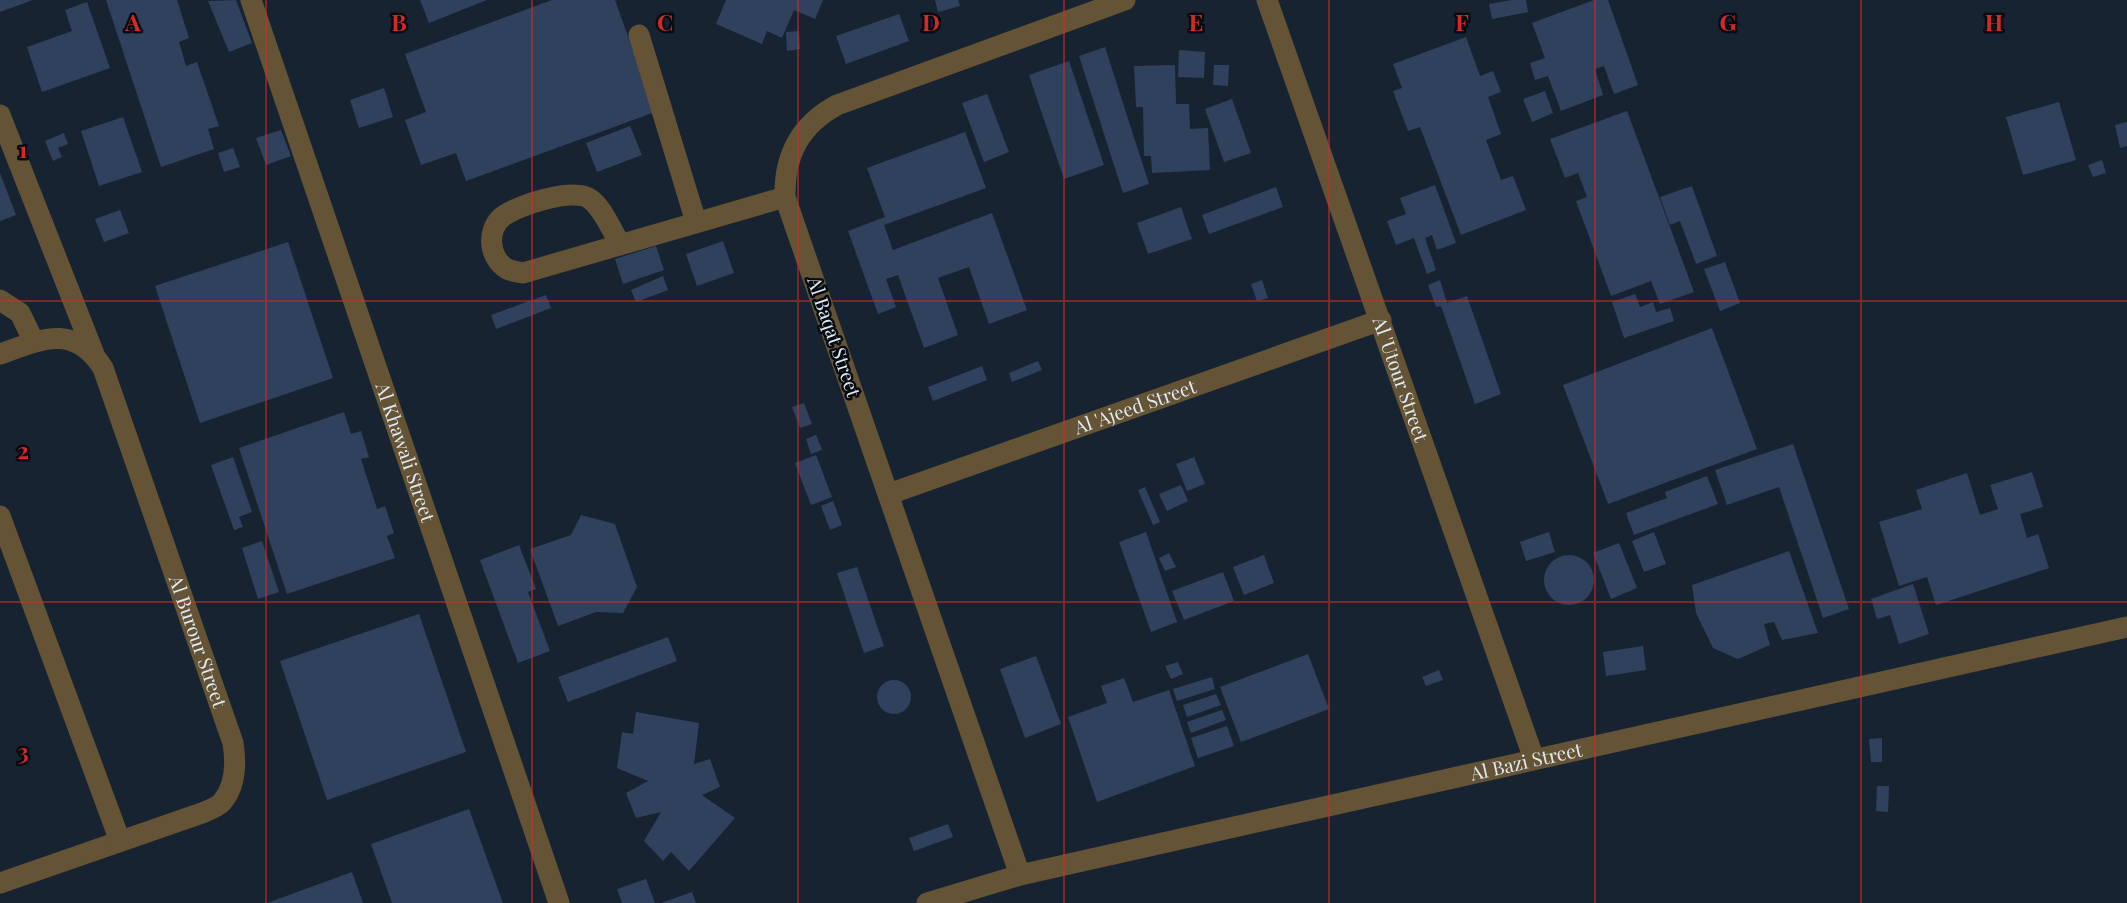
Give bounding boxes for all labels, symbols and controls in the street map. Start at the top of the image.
text: A [124,6,141,37]
text: B [391,6,407,37]
text: C [657,6,673,37]
text: D [922,6,940,37]
text: E [1189,6,1203,37]
text: F [1455,6,1469,37]
text: G [1720,6,1737,37]
text: H [1985,6,2003,37]
text: 1 [19,133,28,164]
street label: Al Baqat Street [802,272,868,401]
street label: Al 'Utour Street [1367,312,1435,445]
street label: Al 'Ajeed Street [1069,372,1199,440]
street label: Al Khawali Street [370,378,442,526]
text: 2 [17,434,29,465]
street label: Al Burour Street [163,570,234,711]
text: 3 [17,735,29,766]
street label: Al Bazi Street [1467,735,1585,786]

